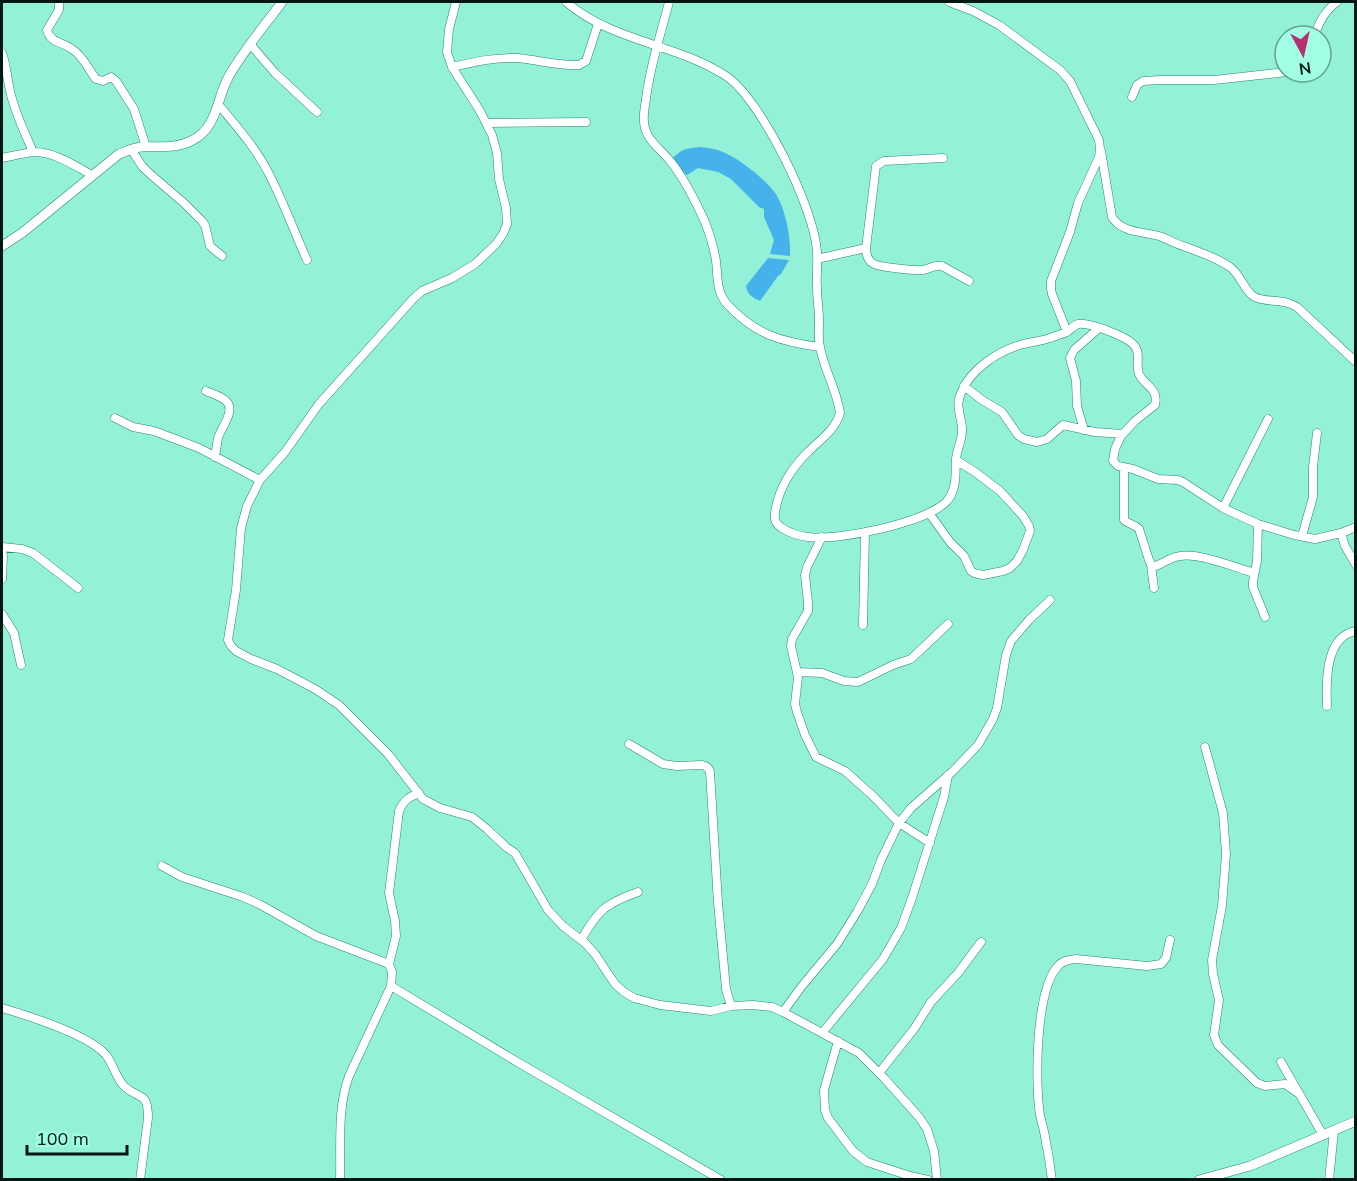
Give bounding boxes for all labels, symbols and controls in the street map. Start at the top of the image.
north arrow [1273,24,1333,84]
text: N [1298,58,1312,80]
scale bar [27,1118,128,1156]
text: 100 m [36,1127,89,1150]

